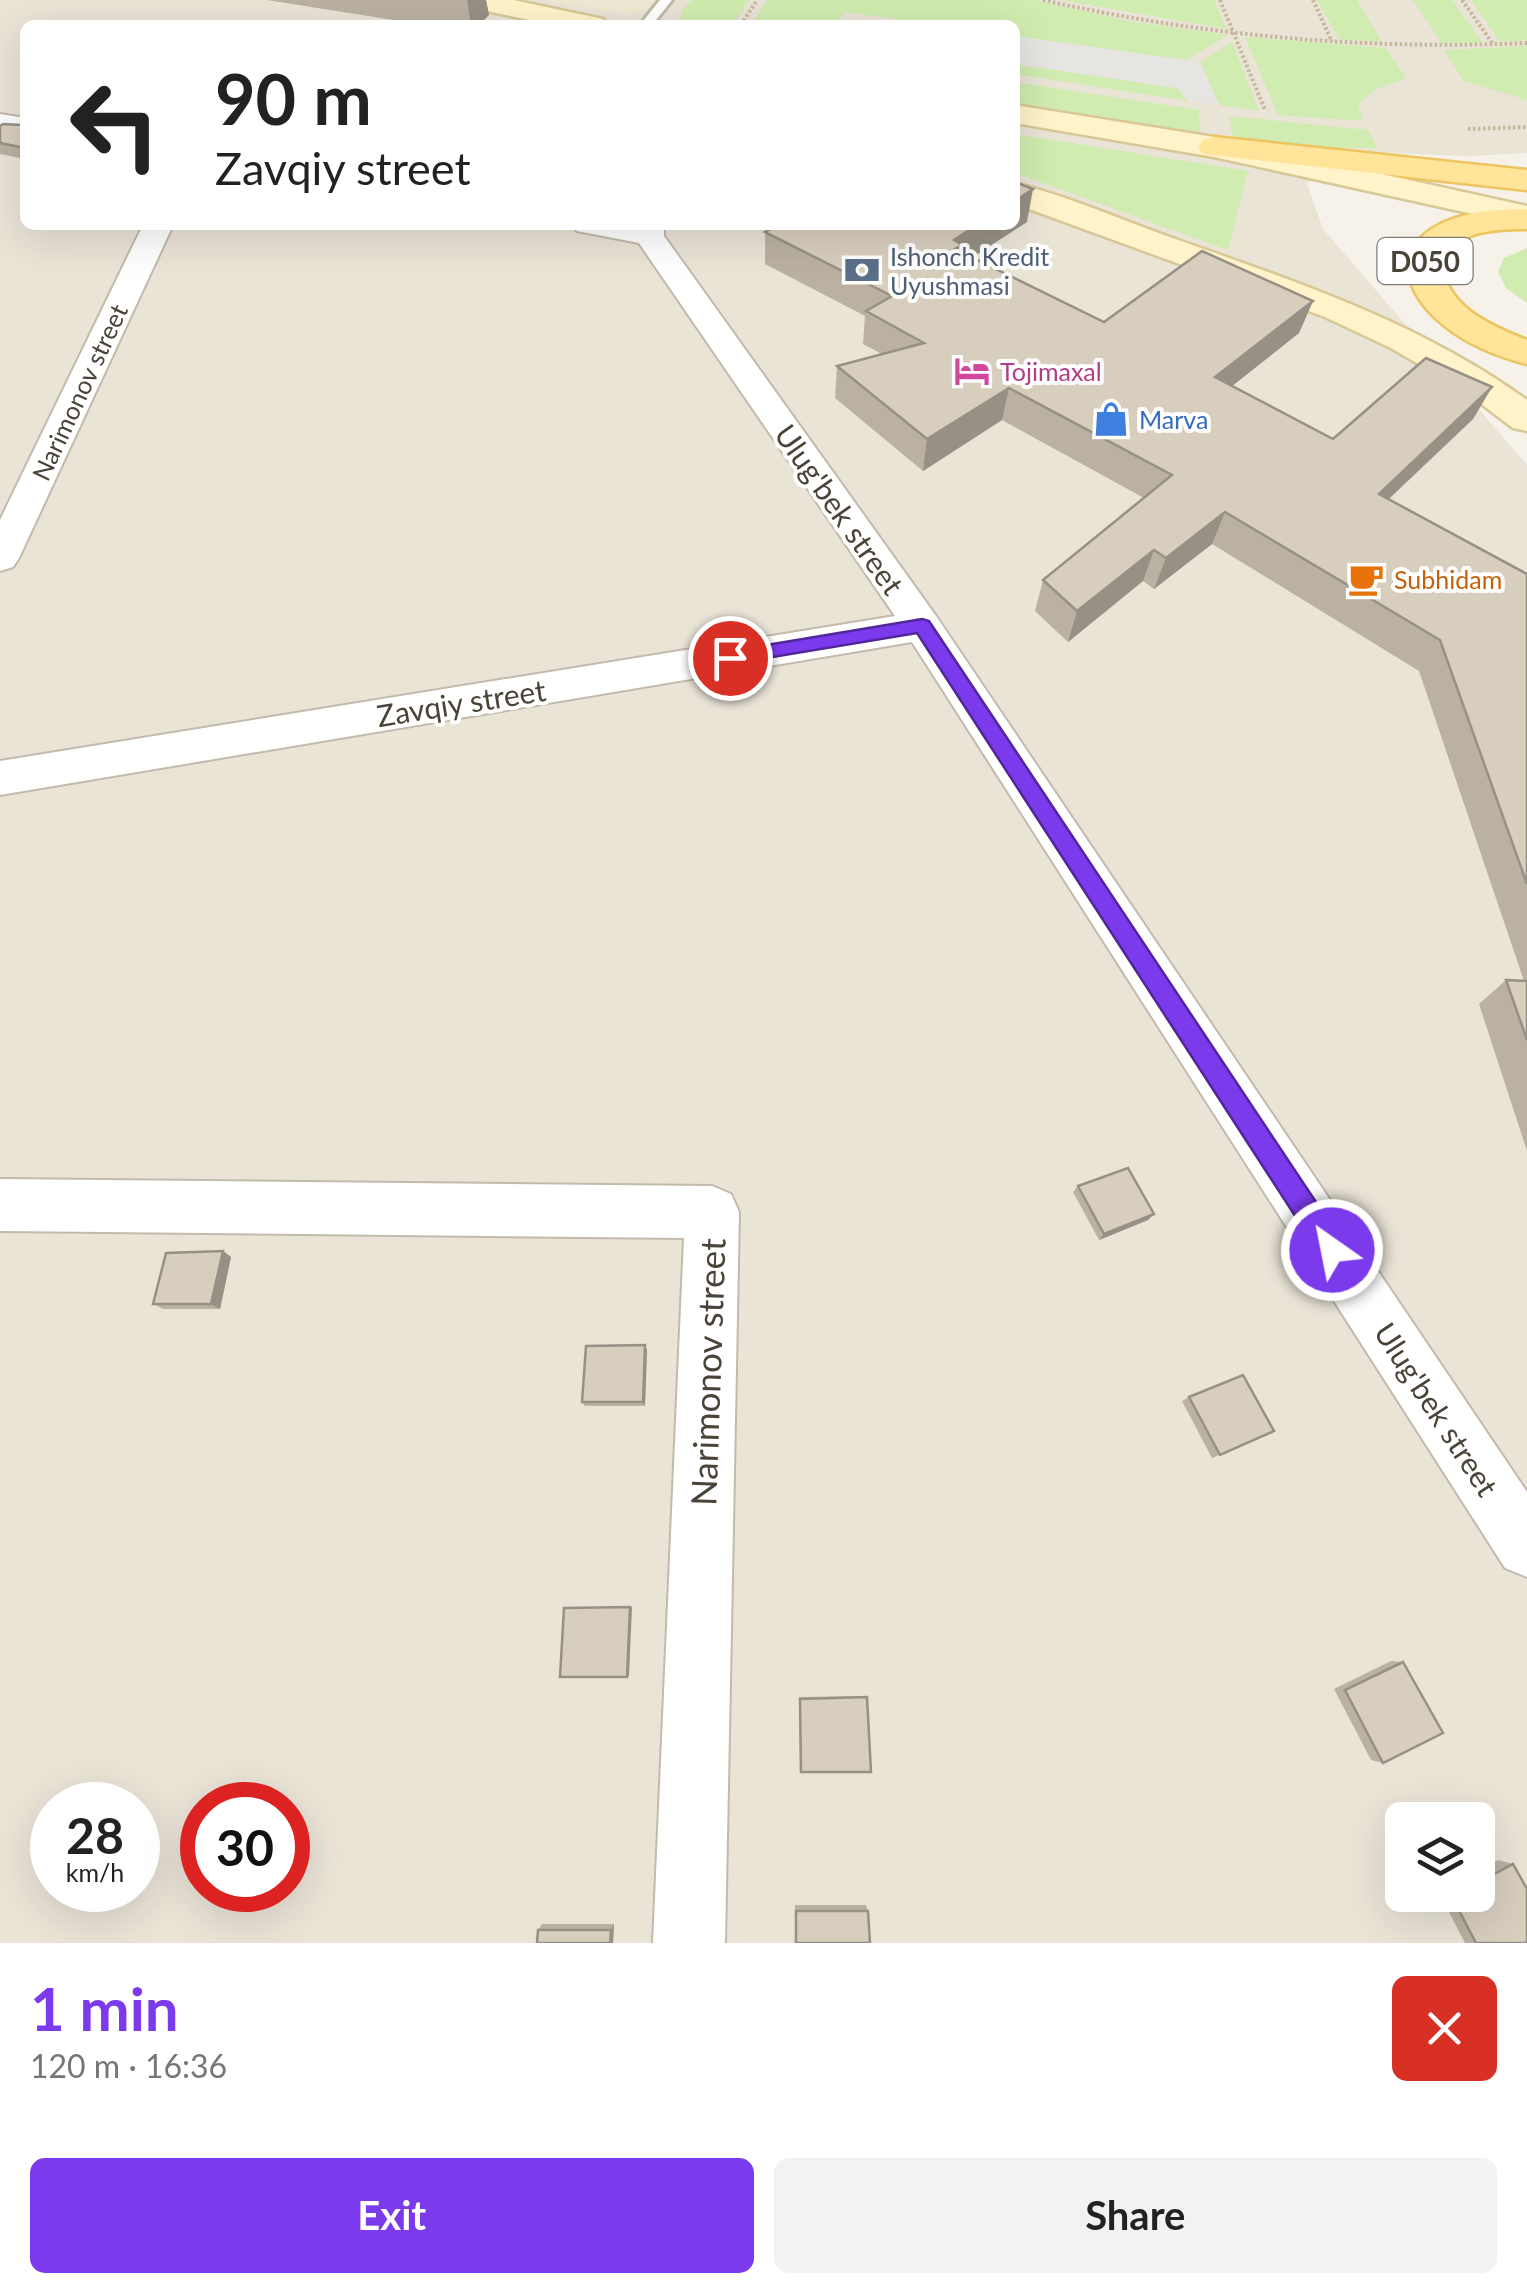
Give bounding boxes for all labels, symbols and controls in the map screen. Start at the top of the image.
text: 90 m [215,56,372,140]
icon: left [50,60,180,190]
text: Zavqiy street [215,141,471,195]
road number: D050 [1378,238,1472,284]
place label: Ishonch Kredit Uyushmasi [890,241,1049,300]
bank icon: Ishonch Kredit Uyushmasi [843,251,881,289]
street label: Narimonov street [25,299,133,485]
hotel icon: Tojimaxal [953,352,991,390]
place label: Tojimaxal [1000,356,1102,386]
shop icon: Marva [1092,400,1130,438]
place label: Marva [1139,404,1208,434]
street label: Ulug'bek street [768,417,912,601]
cafe icon: Subhidam [1347,560,1385,598]
place label: Subhidam [1394,564,1502,594]
pin [688,616,773,701]
icon: arrive [703,631,758,686]
street label: Zavqiy street [374,671,548,733]
position arrow [1280,1198,1384,1302]
street label: Narimonov street [681,1237,733,1506]
street label: Ulug'bek street [1368,1316,1506,1503]
speed limit sign: 30 [180,1782,310,1912]
map controls [1385,1802,1495,1912]
button: layers [1385,1802,1495,1912]
text: 28 [66,1805,124,1865]
text: km/h [66,1857,124,1887]
text: 1 min [30,1972,179,2044]
button: close [1392,1976,1497,2081]
text: 120 m · 16:36 [30,2046,227,2085]
button: Exit [30,2158,754,2273]
button: Share [774,2158,1497,2273]

